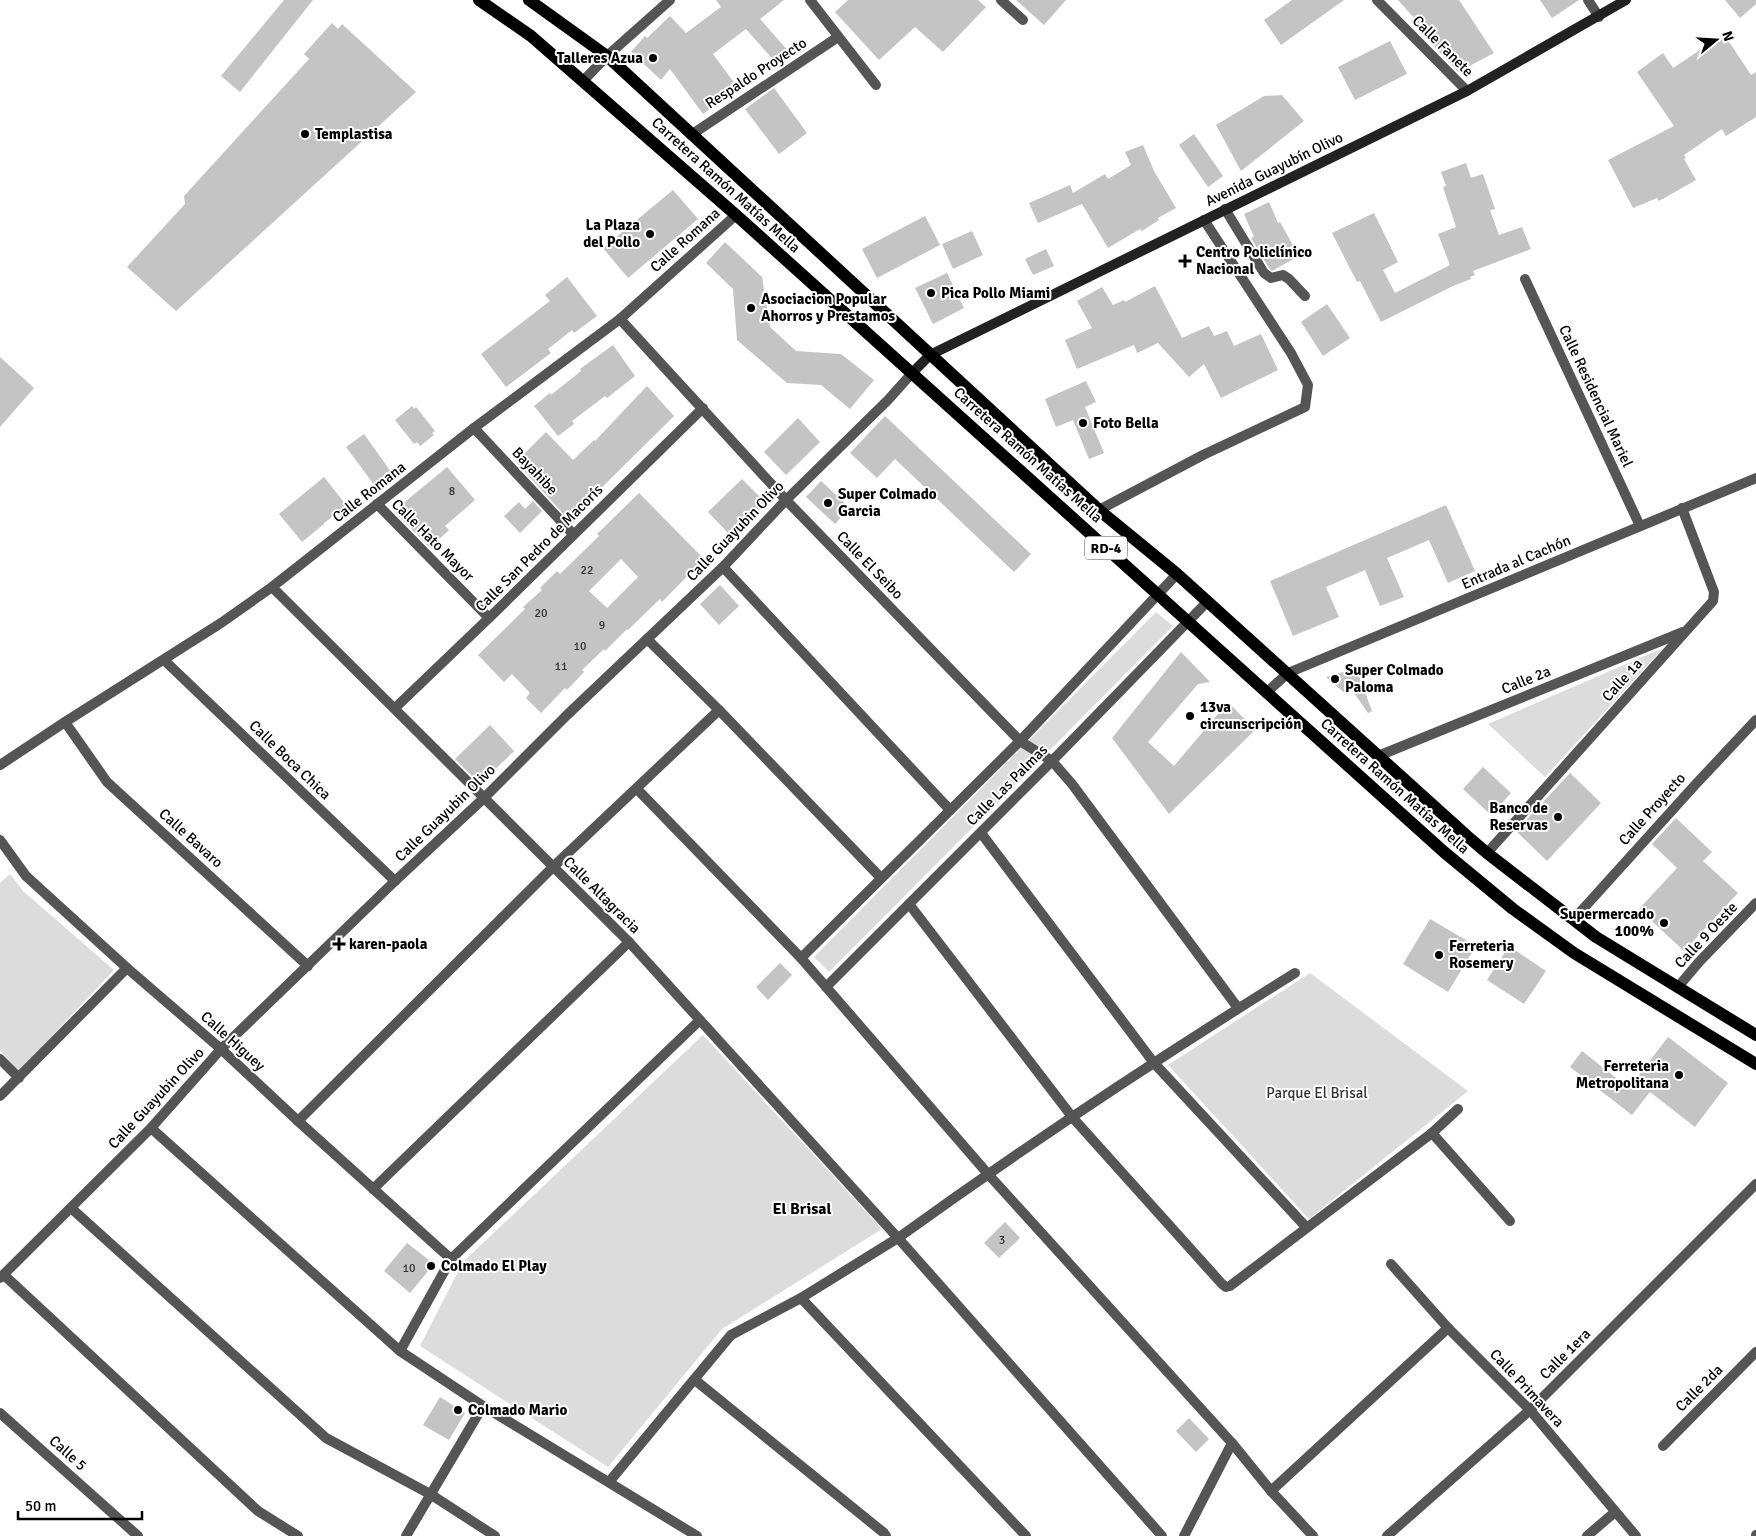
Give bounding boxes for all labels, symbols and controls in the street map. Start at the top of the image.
street label: Calle Fanete [1409,12,1477,80]
north arrow [1691,15,1741,65]
text: N [1718,29,1737,43]
street label: Respaldo Proyecto [702,33,810,112]
place label: Talleres Azua [557,49,643,67]
marker: Talleres Azua [647,52,659,64]
street label: Carretera Ramón Matías Mella [648,113,804,257]
place label: Templastisa [315,125,393,143]
marker: Templastisa [299,128,311,140]
street label: Avenida Guayubín Olivo [1202,128,1346,210]
street label: Calle Romana [646,204,724,276]
place label: La Plaza del Pollo [583,216,640,251]
marker: La Plaza del Pollo [644,228,656,240]
place label: Centro Policlínico Nacional [1196,243,1312,278]
marker: Centro Policlínico Nacional [1178,254,1192,268]
place label: Pica Pollo Miami [941,284,1050,302]
marker: Pica Pollo Miami [925,287,937,299]
place label: Asociacion Popular Ahorros y Prestamos [761,290,896,325]
marker: Asociacion Popular Ahorros y Prestamos [745,302,757,314]
street label: Calle Residencial Mariel [1555,322,1637,470]
street label: Carretera Ramón Matías Mella [950,383,1106,527]
place label: Foto Bella [1093,414,1159,432]
marker: Foto Bella [1077,417,1089,429]
street label: Bayahibe [508,443,562,499]
street label: Calle Romana [329,458,409,526]
street label: Calle Guayubin Olivo [683,477,788,585]
street label: Calle San Pedro de Macorís [472,480,607,615]
house number: 8 [449,484,455,499]
place label: Super Colmado Garcia [838,485,937,520]
street label: Calle Hato Mayor [388,495,478,585]
marker: Super Colmado Garcia [822,497,834,509]
street label: Calle El Seibo [833,527,907,603]
street label: Entrada al Cachón [1459,531,1573,593]
road number: RD-4 [1085,536,1127,560]
house number: 22 [581,563,593,578]
house number: 20 [535,606,547,621]
house number: 9 [599,618,605,633]
house number: 10 [574,639,586,654]
street label: Calle 1a [1598,655,1646,705]
house number: 11 [555,659,567,674]
place label: Super Colmado Paloma [1345,661,1444,696]
street label: Calle 2a [1499,662,1553,698]
marker: Super Colmado Paloma [1329,673,1341,685]
place label: 13va circunscripción [1200,698,1301,733]
marker: 13va circunscripción [1184,710,1196,722]
street label: Carretera Ramón Matías Mella [1317,714,1473,858]
street label: Calle Boca Chica [245,716,335,804]
street label: Calle Las Palmas [963,740,1052,829]
street label: Calle Guayubin Olivo [391,760,499,865]
street label: Calle Proyecto [1615,769,1689,849]
place label: Banco de Reservas [1489,799,1548,834]
street label: Calle Bavaro [155,805,227,872]
marker: Banco de Reservas [1552,811,1564,823]
street label: Calle Altagracia [560,853,644,937]
street label: Calle 9 Oeste [1671,898,1741,972]
place label: Supermercado 100% [1560,905,1654,940]
marker: Supermercado 100% [1658,917,1670,929]
place label: karen-paola [349,935,428,953]
place label: Ferreteria Rosemery [1449,937,1515,972]
marker: karen-paola [333,938,345,950]
marker: Ferreteria Rosemery [1433,949,1445,961]
street label: Calle Higuey [197,1007,269,1075]
street label: Calle Guayubin Olivo [104,1043,208,1153]
place label: Ferreteria Metropolitana [1576,1057,1669,1092]
marker: Ferreteria Metropolitana [1673,1069,1685,1081]
park label: Parque El Brisal [1266,1084,1368,1102]
district label: El Brisal [772,1199,832,1219]
house number: 3 [999,1233,1005,1248]
place label: Colmado El Play [441,1257,547,1275]
marker: Colmado El Play [425,1260,437,1272]
house number: 10 [403,1261,415,1276]
street label: Calle 1era [1536,1325,1594,1383]
street label: Calle Primavera [1486,1345,1568,1431]
street label: Calle 2da [1672,1361,1726,1415]
place label: Colmado Mario [468,1401,567,1419]
marker: Colmado Mario [452,1404,464,1416]
street label: Calle 5 [46,1432,90,1474]
scale bar [18,1488,141,1520]
text: 50 m [25,1497,56,1515]

